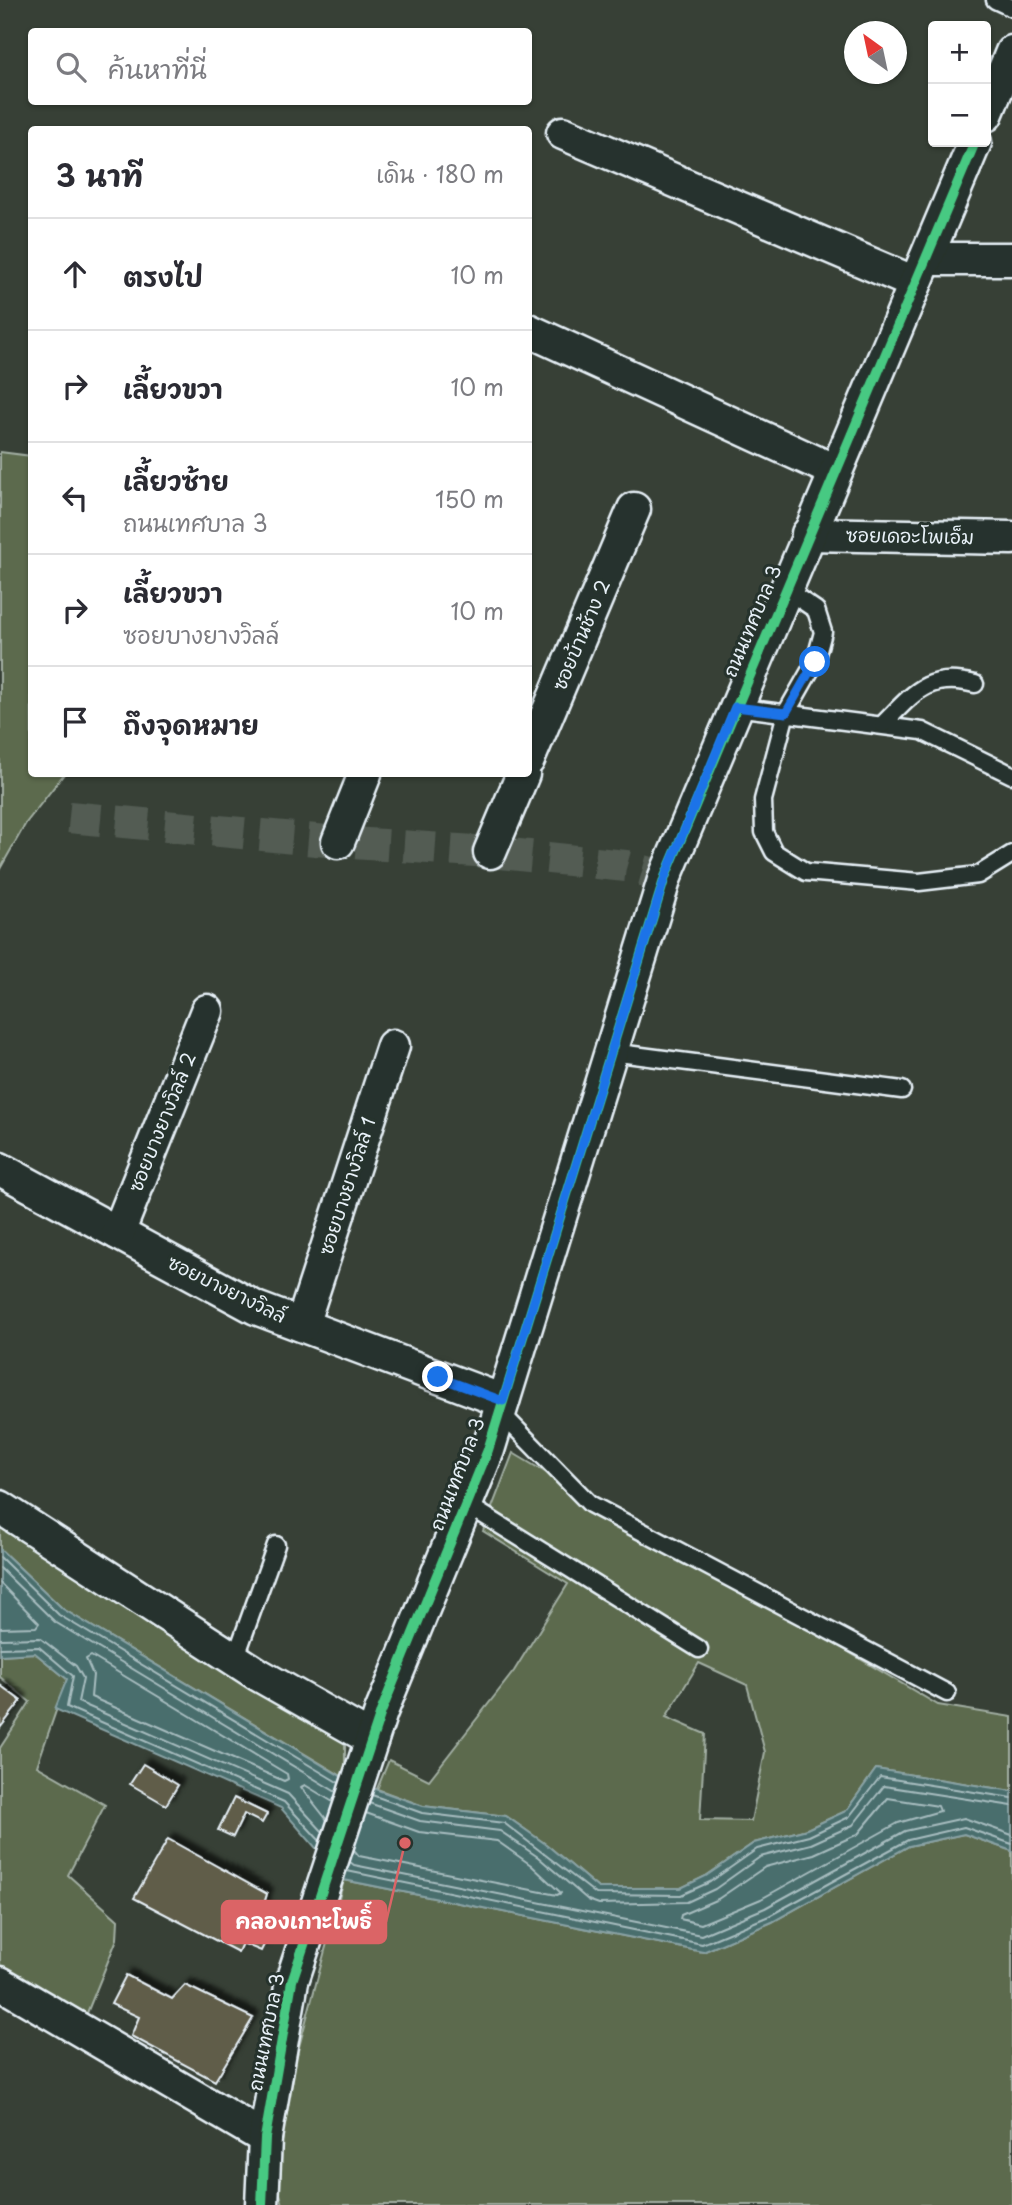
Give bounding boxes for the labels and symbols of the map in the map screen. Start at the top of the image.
north arrow [844,21,907,84]
street label: ซอยเดอะโพเอ็ม [846,520,974,550]
street label: ถนนเทศบาล 3 [715,560,787,681]
street label: ซอยบ้านช้าง 2 [544,575,616,694]
route start [799,646,830,677]
street label: ซอยบางยางวิลล์ 2 [120,1047,202,1196]
street label: ซอยบางยางวิลล์ 1 [311,1113,382,1258]
street label: ซอยบางยางวิลล์ [163,1247,292,1329]
route end [422,1361,453,1392]
street label: ถนนเทศบาล 3 [422,1413,491,1534]
callout: คลองเกาะโพธิ์ [222,1901,386,1943]
text: คลองเกาะโพธิ์ [236,1901,372,1936]
street label: ถนนเทศบาล 3 [240,1970,290,2093]

